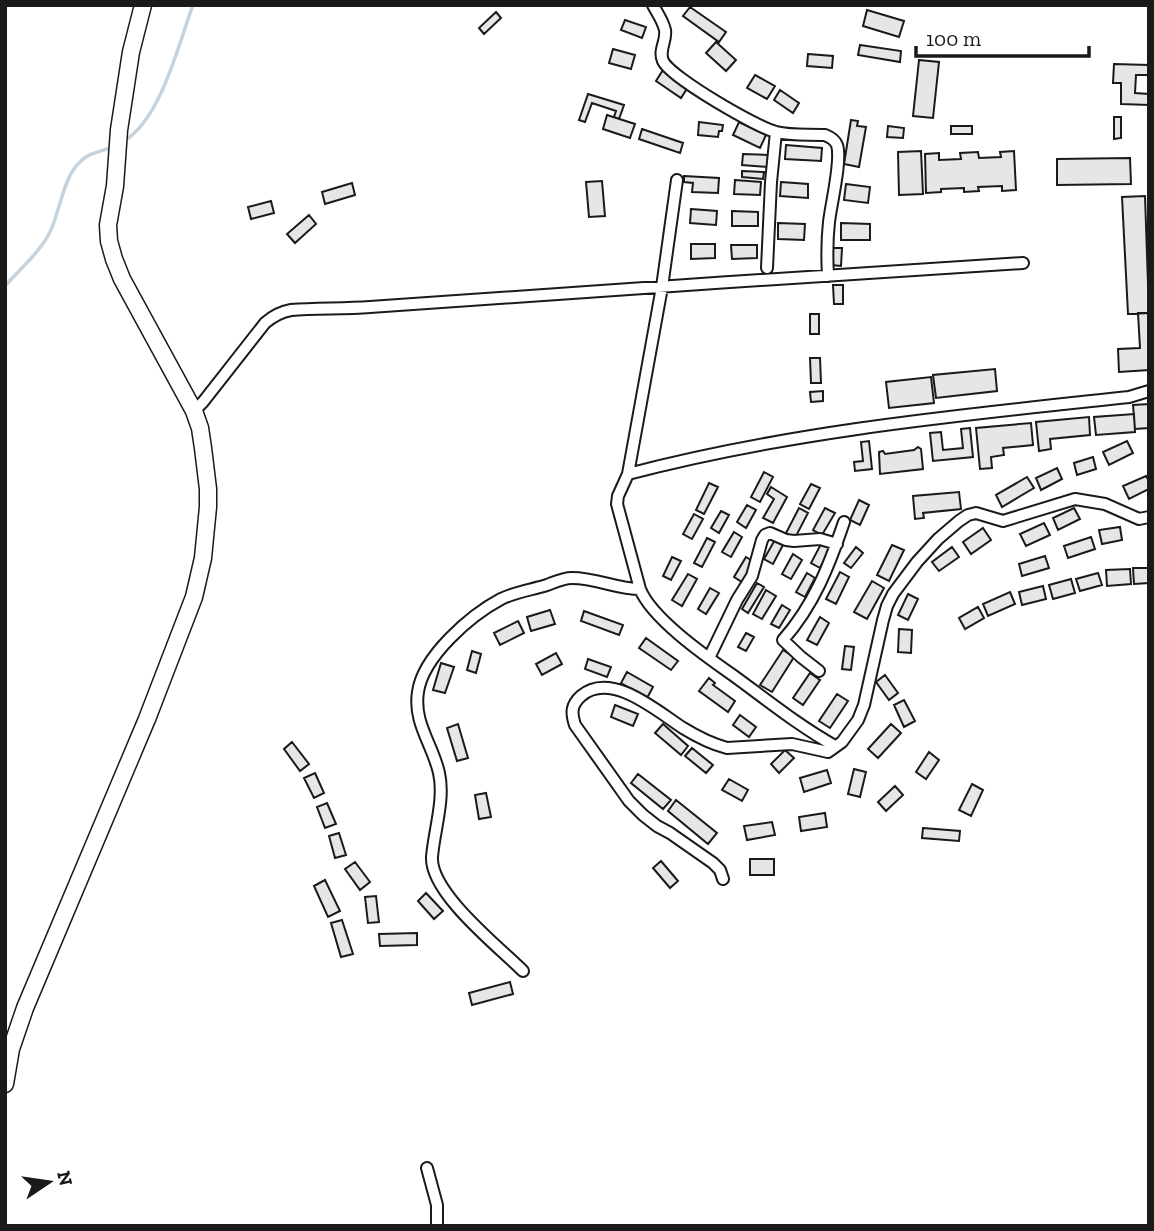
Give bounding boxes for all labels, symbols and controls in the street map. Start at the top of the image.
scale bar [916,14,1089,58]
text: 100 m [926,26,981,51]
north arrow [14,1147,84,1217]
text: N [52,1169,78,1188]

